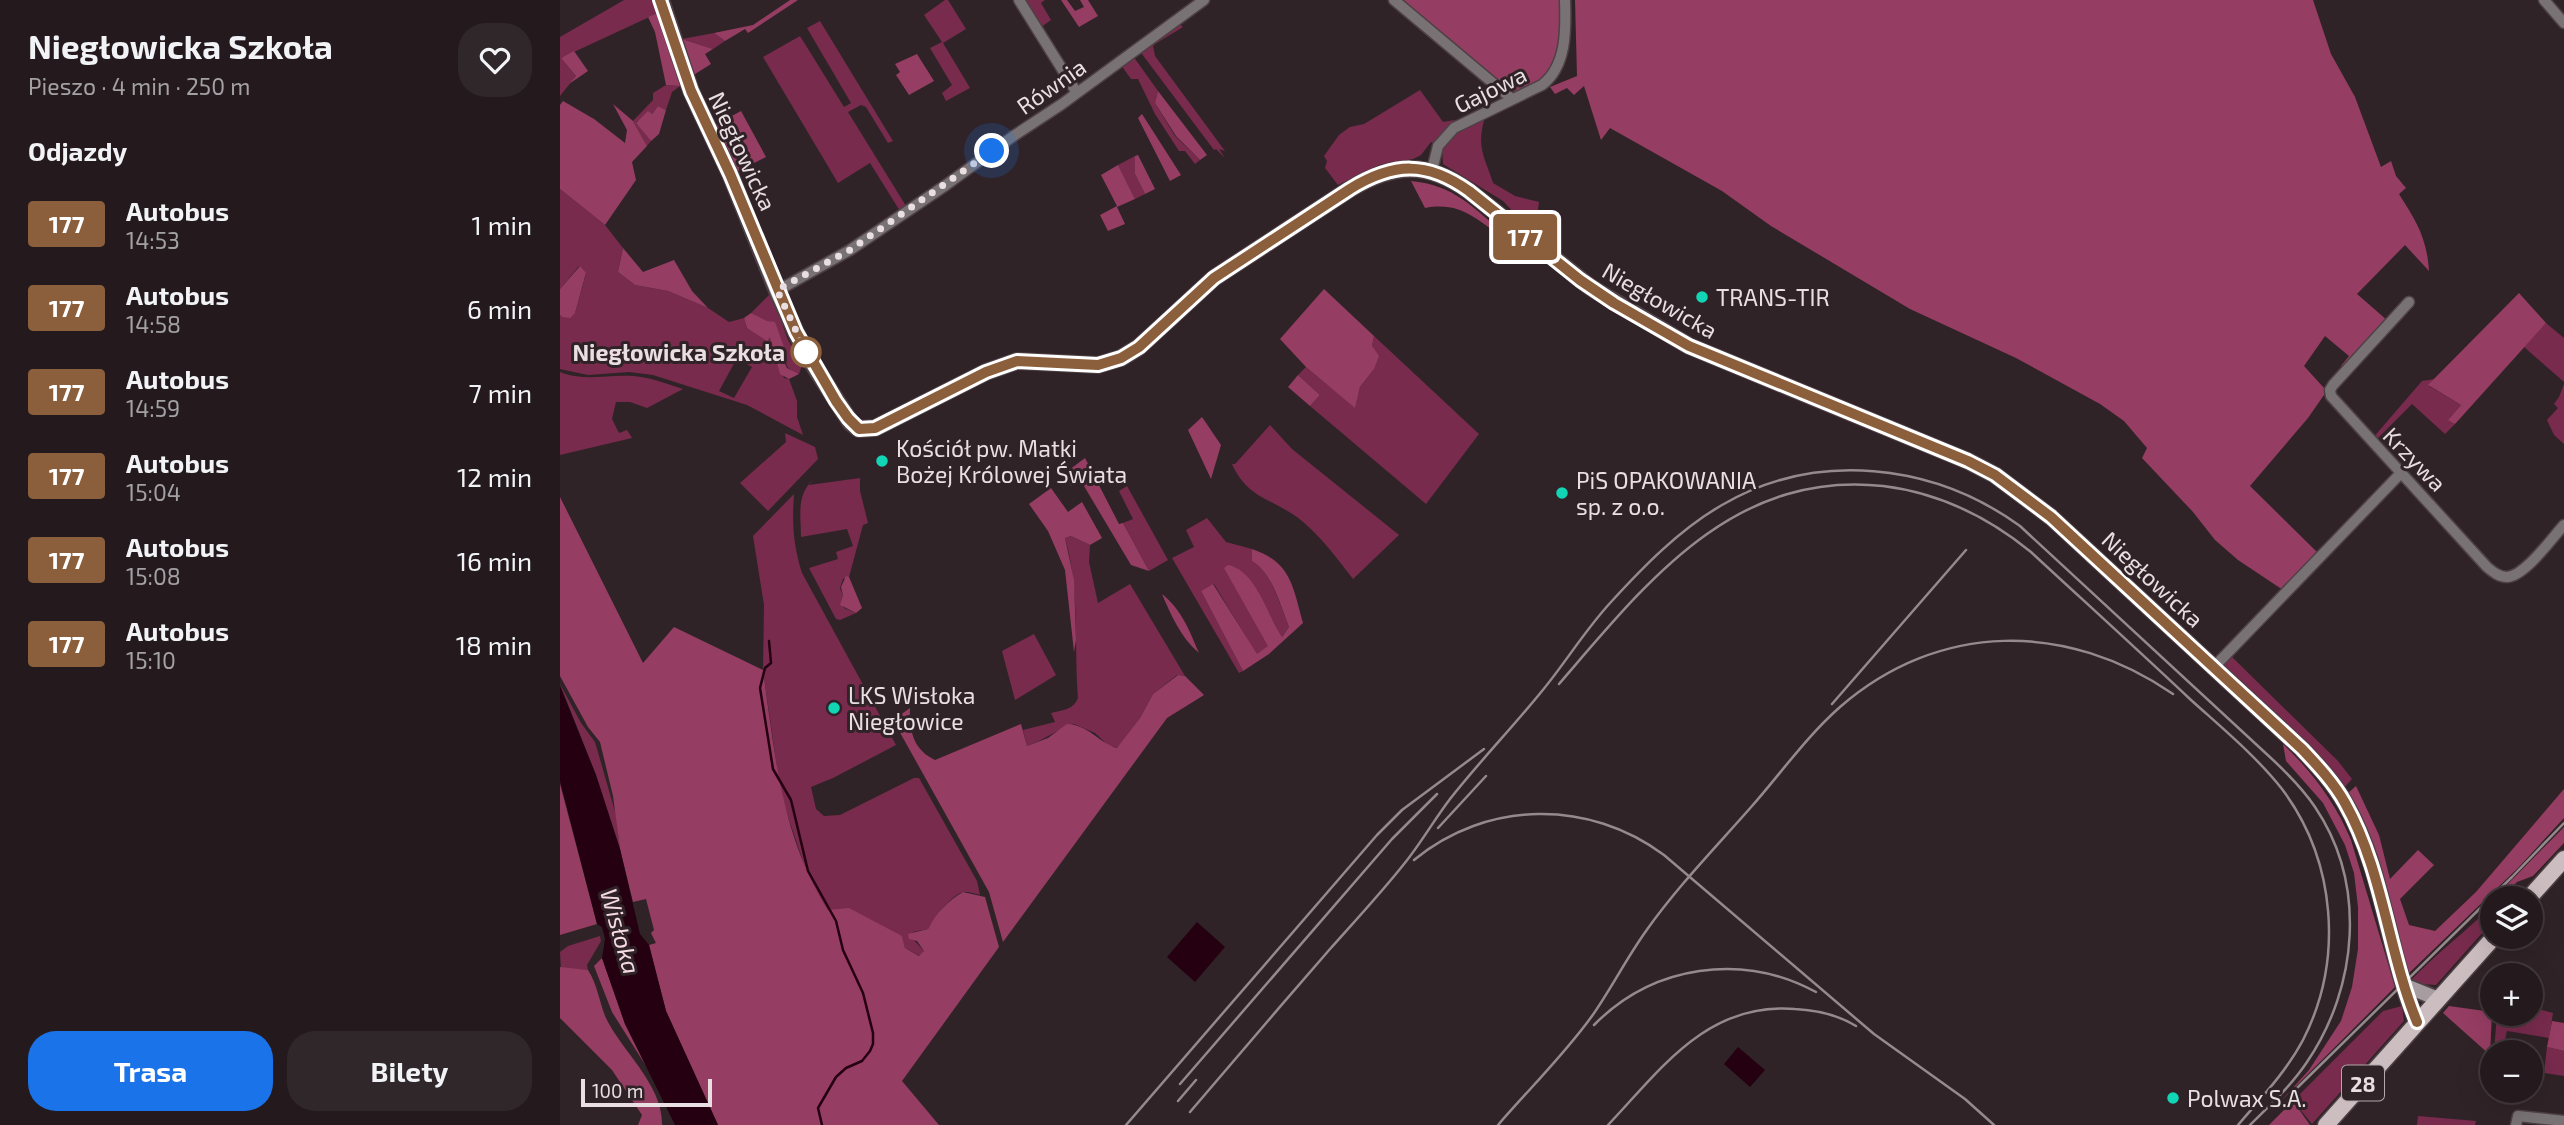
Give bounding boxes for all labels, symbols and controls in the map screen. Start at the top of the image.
button: heart [458,23,532,97]
text: Niegłowicka Szkoła [28,26,333,66]
street label: Równia [1011,52,1091,120]
street label: Gajowa [1449,59,1531,119]
text: Pieszo · 4 min · 250 m [28,72,250,100]
street label: Niegłowicka [703,87,783,215]
your location [974,133,1009,168]
text: Odjazdy [28,135,127,166]
text: Autobus [126,195,229,226]
text: 177 [49,209,84,238]
text: 1 min [472,209,532,240]
line badge: 177 [1485,214,1565,260]
text: 177 [1507,222,1543,251]
text: 14:53 [126,226,180,254]
street label: Niegłowicka [1598,256,1722,344]
text: Autobus [126,279,229,310]
place label: TRANS-TIR [1716,283,1830,311]
marker: TRANS-TIR [1694,289,1710,305]
text: 177 [49,293,84,322]
text: 6 min [467,293,532,324]
text: 14:58 [126,310,181,338]
marker: Niegłowicka Szkoła [791,337,821,367]
place label: Niegłowicka Szkoła [573,338,785,366]
text: Autobus [126,363,229,394]
text: 177 [49,377,84,406]
text: 7 min [469,377,532,408]
text: 14:59 [126,394,180,422]
street label: Krzywa [2378,421,2452,497]
place label: Kościół pw. Matki Bożej Królowej Świata [896,434,1127,488]
text: Autobus [126,447,229,478]
marker: Kościół pw. Matki Bożej Królowej Świata [874,453,890,469]
text: 177 [49,461,84,490]
text: 12 min [457,461,532,492]
place label: PiS OPAKOWANIA sp. z o.o. [1576,466,1757,520]
text: 15:04 [126,478,181,506]
marker: PiS OPAKOWANIA sp. z o.o. [1554,485,1570,501]
street label: Niegłowicka [2097,525,2209,633]
text: Autobus [126,531,229,562]
text: 177 [49,545,84,574]
text: 16 min [457,545,532,576]
text: 15:08 [126,562,181,590]
text: Autobus [126,615,229,646]
text: 177 [49,629,84,658]
text: 18 min [456,629,532,660]
text: 15:10 [126,646,176,674]
place label: LKS Wisłoka Niegłowice [848,681,975,735]
marker: LKS Wisłoka Niegłowice [826,700,842,716]
water label: Wisłoka [595,885,647,977]
map controls [2480,886,2543,1103]
button: layers [2480,886,2543,949]
button: + [2480,963,2543,1026]
button: Trasa [28,1031,273,1111]
button: Bilety [287,1031,532,1111]
button: − [2480,1040,2543,1103]
road number: 28 [2342,1066,2384,1100]
scale bar [581,1076,712,1108]
text: 100 m [592,1079,643,1102]
place label: Polwax S.A. [2187,1084,2307,1112]
marker: Polwax S.A. [2165,1090,2181,1106]

